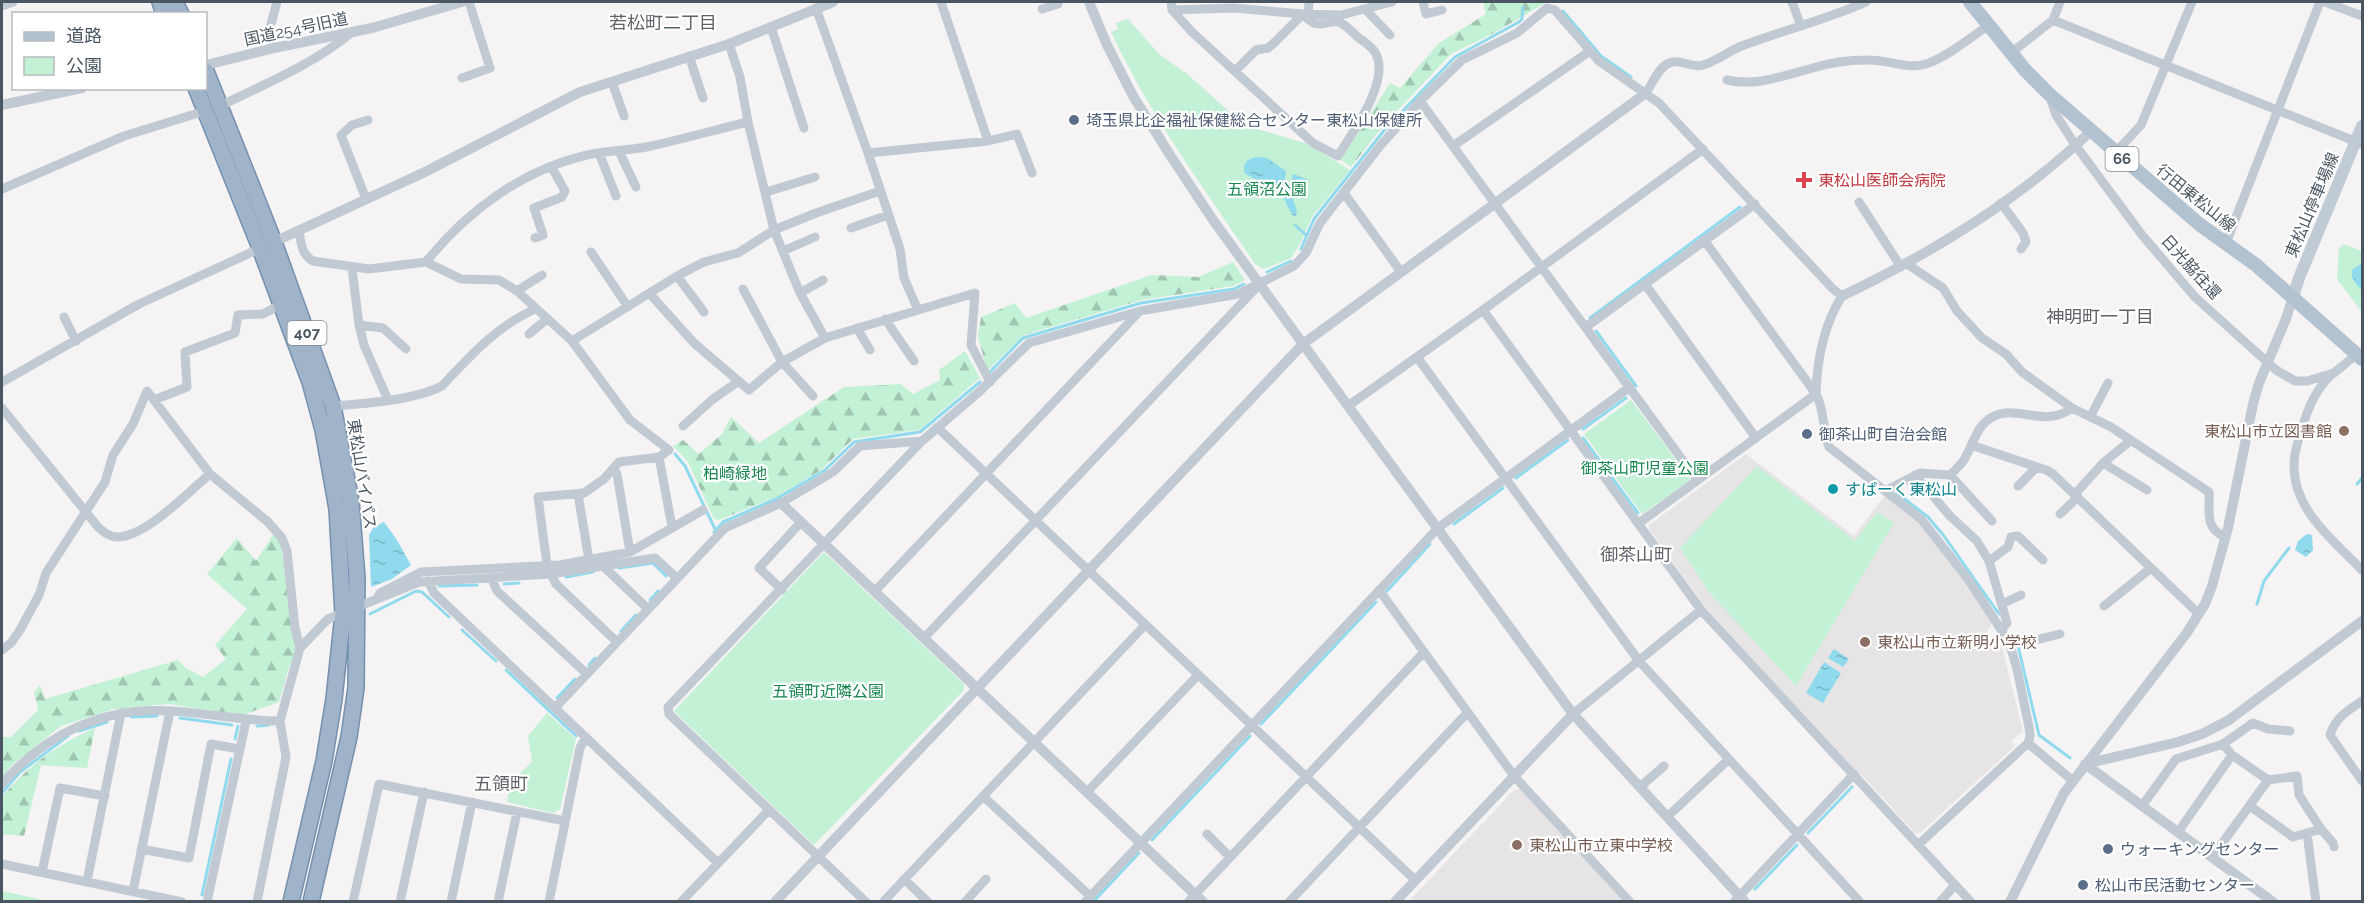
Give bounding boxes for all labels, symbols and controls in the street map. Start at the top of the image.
street label: 国道254号旧道 [242,9,350,49]
legend [12,12,207,90]
district label: 若松町二丁目 [609,12,717,33]
text: 道路 [66,25,102,46]
text: 公園 [66,55,102,76]
place label: 埼玉県比企福祉保健総合センター東松山保健所 [1086,111,1422,130]
marker: 埼玉県比企福祉保健総合センター東松山保健所 [1067,113,1081,127]
road number: 66 [2106,147,2138,171]
street label: 東松山停車場線 [2281,150,2343,260]
street label: 行田東松山線 [2153,160,2239,236]
marker: 東松山医師会病院 [1795,171,1813,189]
place label: 東松山医師会病院 [1818,171,1946,190]
park label: 五領沼公園 [1227,180,1307,199]
street label: 日光脇往還 [2157,231,2225,303]
district label: 神明町一丁目 [2046,306,2154,327]
road number: 407 [288,321,326,345]
street label: 東松山バイパス [344,417,380,531]
place label: 東松山市立図書館 [2204,422,2332,441]
marker: 東松山市立図書館 [2337,424,2351,438]
place label: 御茶山町自治会館 [1819,425,1947,444]
marker: 御茶山町自治会館 [1800,427,1814,441]
park label: 御茶山町児童公園 [1581,459,1709,478]
park label: 柏崎緑地 [703,464,767,483]
place label: すぱーく東松山 [1845,480,1957,499]
marker: すぱーく東松山 [1826,482,1840,496]
district label: 御茶山町 [1600,544,1672,565]
place label: 東松山市立新明小学校 [1877,633,2037,652]
marker: 東松山市立新明小学校 [1858,635,1872,649]
park label: 五領町近隣公園 [772,682,884,701]
district label: 五領町 [474,773,528,794]
place label: 東松山市立東中学校 [1529,836,1673,855]
marker: 東松山市立東中学校 [1510,838,1524,852]
place label: ウォーキングセンター [2120,840,2280,859]
marker: ウォーキングセンター [2101,842,2115,856]
place label: 松山市民活動センター [2095,876,2255,895]
marker: 松山市民活動センター [2076,878,2090,892]

